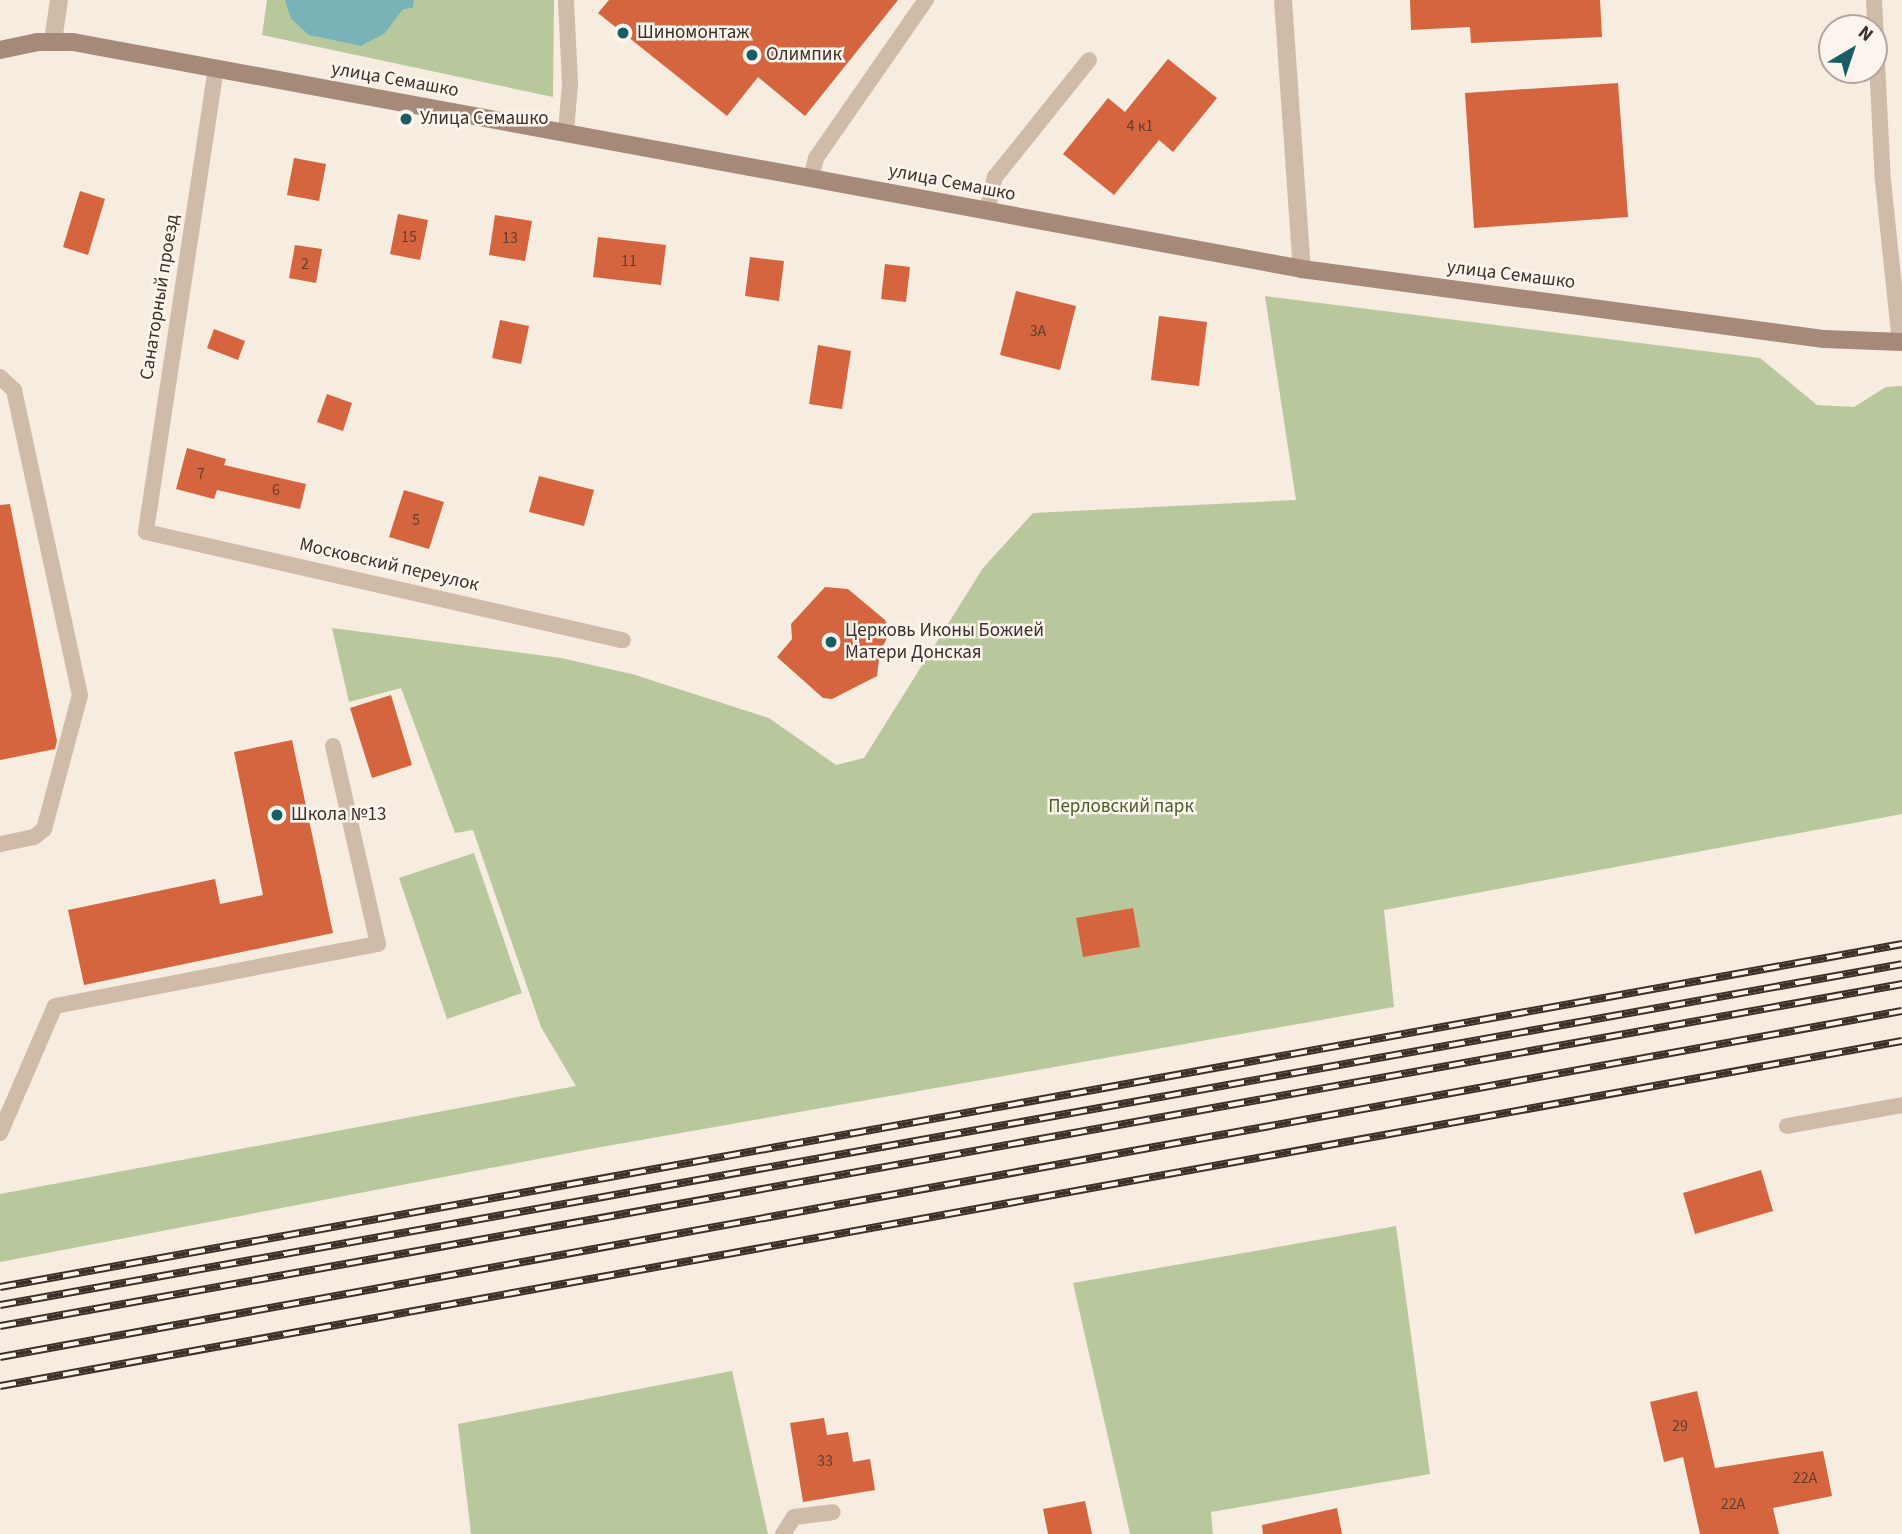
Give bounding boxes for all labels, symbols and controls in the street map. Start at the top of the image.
north arrow [1818,14,1888,84]
text: N [1852,19,1879,48]
place label: Шиномонтаж [637,22,749,44]
marker: Шиномонтаж [615,25,631,41]
place label: Олимпик [766,44,842,66]
marker: Олимпик [744,47,760,63]
street label: улица Семашко [329,58,461,102]
place label: Улица Семашко [420,108,549,130]
marker: Улица Семашко [398,111,414,127]
house number: 4 к1 [1126,116,1154,136]
street label: улица Семашко [886,159,1018,207]
street label: Санаторный проезд [136,213,184,381]
house number: 15 [401,227,417,247]
house number: 13 [502,228,518,248]
house number: 11 [621,251,637,271]
house number: 2 [301,254,309,274]
street label: улица Семашко [1446,256,1576,294]
house number: 3А [1030,321,1046,341]
house number: 7 [197,464,205,484]
house number: 6 [272,480,280,500]
house number: 5 [412,510,420,530]
street label: Московский переулок [297,533,481,597]
place label: Церковь Иконы Божией Матери Донская [845,620,1044,664]
marker: Церковь Иконы Божией Матери Донская [823,634,839,650]
park label: Перловский парк [1048,796,1194,818]
place label: Школа №13 [291,804,386,826]
marker: Школа №13 [269,807,285,823]
house number: 29 [1672,1416,1688,1436]
house number: 33 [817,1451,833,1471]
house number: 22А [1793,1468,1817,1488]
house number: 22А [1721,1494,1745,1514]

